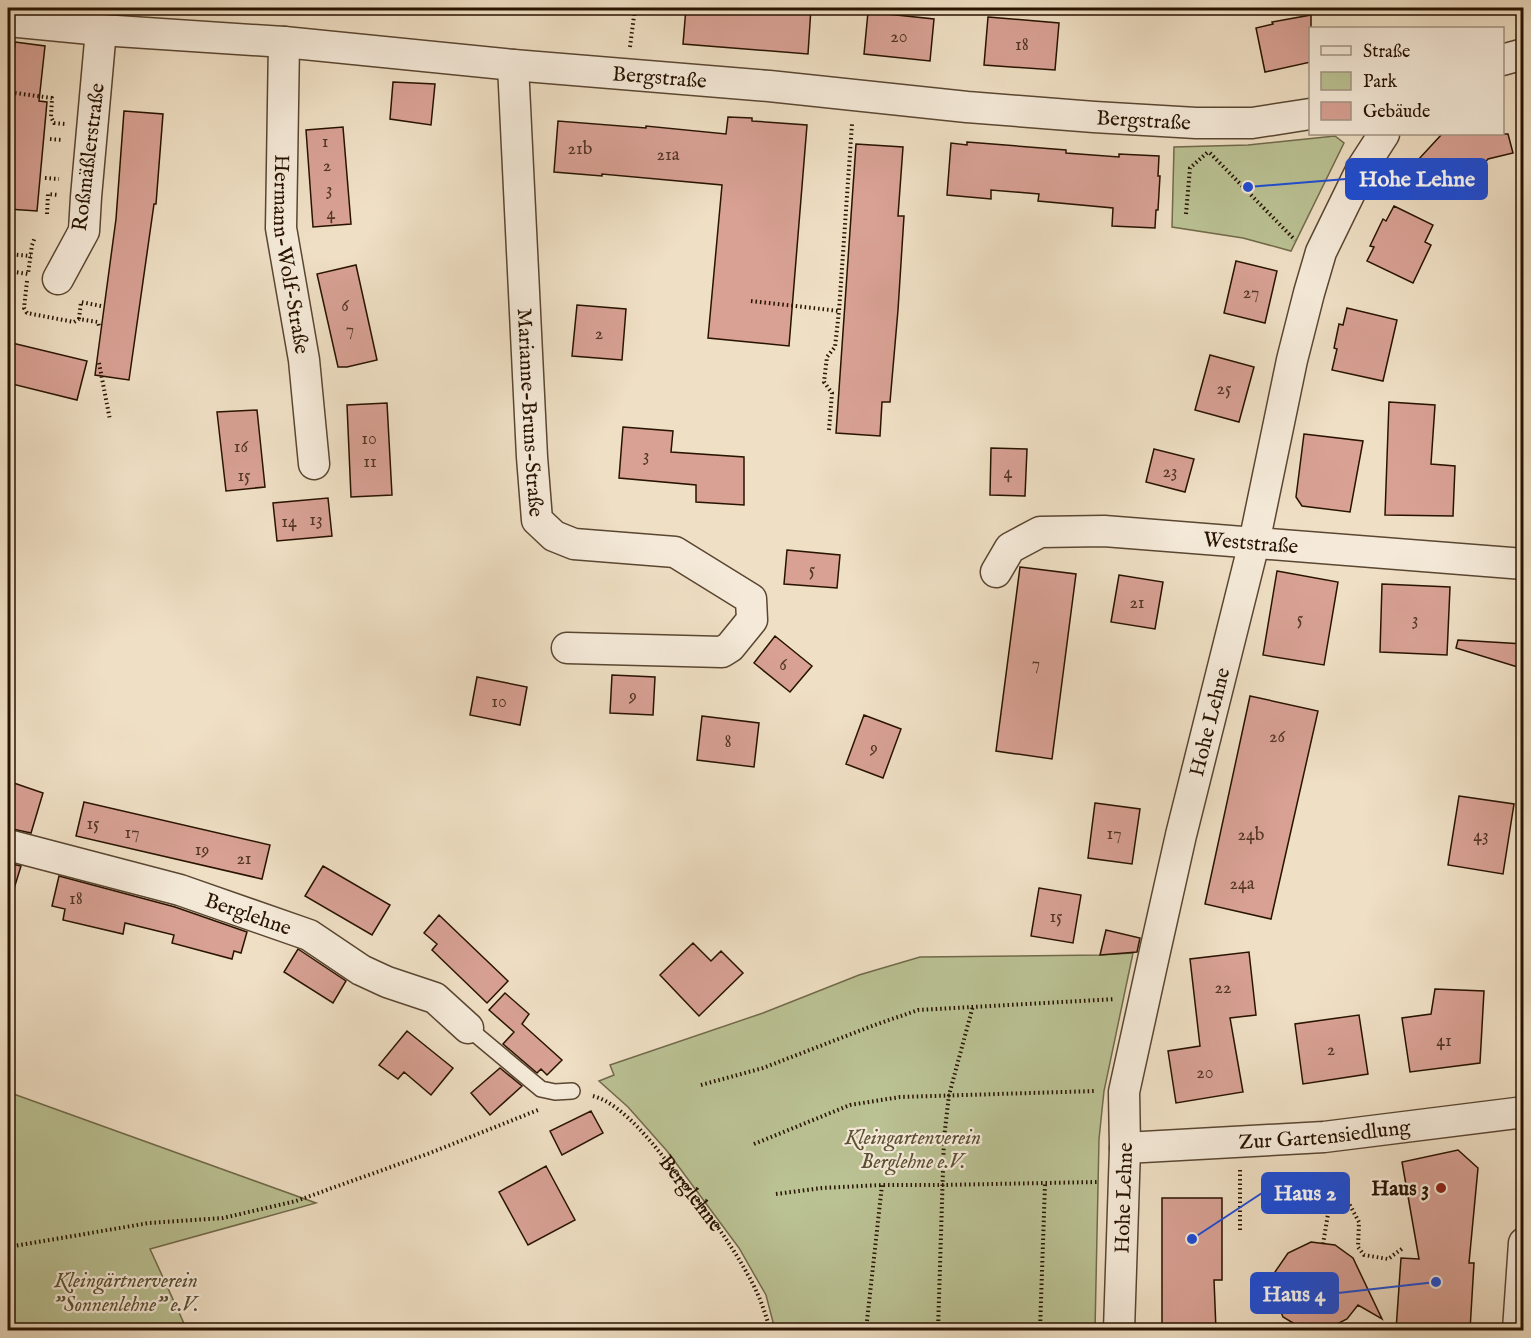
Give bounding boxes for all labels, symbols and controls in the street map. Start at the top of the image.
house number: 20 [890,26,908,49]
legend [1309,27,1504,135]
house number: 18 [1015,34,1029,57]
text: Straße [1363,41,1410,64]
street label: Bergstraße [611,61,708,96]
text: Park [1363,71,1398,94]
street label: Roßmäßlerstraße [67,81,112,233]
text: Gebäude [1363,101,1430,124]
street label: Bergstraße [1095,105,1192,138]
house number: 1 [322,131,328,154]
house number: 21b [568,138,593,161]
house number: 21a [657,144,680,167]
street label: Hermann-Wolf-Straße [266,154,315,357]
house number: 2 [323,155,331,178]
callout: Hohe Lehne [1346,159,1487,199]
text: Hohe Lehne [1359,166,1475,194]
house number: 3 [326,179,332,202]
house number: 4 [327,203,336,226]
house number: 27 [1243,282,1259,305]
house number: 6 [341,295,349,318]
street label: Marianne-Bruns-Straße [510,308,549,518]
house number: 7 [346,319,354,342]
house number: 2 [595,323,603,346]
house number: 25 [1217,378,1232,401]
house number: 10 [361,428,377,451]
house number: 16 [234,436,249,459]
house number: 3 [643,445,649,468]
house number: 11 [363,451,377,474]
house number: 23 [1162,461,1178,484]
house number: 4 [1004,462,1013,485]
house number: 15 [237,465,251,488]
house number: 13 [309,509,323,532]
house number: 14 [281,511,297,534]
street label: Weststraße [1202,527,1299,561]
house number: 5 [809,559,816,582]
house number: 21 [1129,592,1145,615]
house number: 5 [1297,608,1304,631]
house number: 3 [1412,609,1418,632]
house number: 7 [1032,653,1040,676]
house number: 6 [779,654,787,677]
street label: Hohe Lehne [1184,665,1237,779]
house number: 9 [628,685,637,708]
house number: 10 [491,691,507,714]
house number: 26 [1269,726,1285,749]
house number: 8 [724,731,732,754]
house number: 9 [869,737,878,760]
house number: 15 [86,813,100,836]
house number: 17 [124,822,140,845]
house number: 17 [1106,823,1122,846]
house number: 24b [1238,824,1265,847]
house number: 43 [1473,825,1489,848]
house number: 19 [195,839,209,862]
house number: 21 [236,848,252,871]
house number: 24a [1229,873,1255,896]
house number: 18 [69,888,83,911]
street label: Berglehne [201,888,295,943]
house number: 15 [1049,906,1063,929]
house number: 22 [1215,977,1231,1000]
house number: 41 [1436,1030,1452,1053]
house number: 2 [1327,1039,1335,1062]
house number: 20 [1196,1062,1214,1085]
street label: Zur Gartensiedlung [1238,1114,1413,1157]
park label: Kleingartenverein Berglehne e.V. [844,1125,981,1176]
street label: Hohe Lehne [1110,1142,1140,1254]
street label: Berglehne [652,1150,729,1238]
callout: Haus 2 [1262,1173,1349,1213]
place label: Haus 3 [1371,1176,1429,1203]
text: Haus 2 [1274,1180,1336,1208]
marker: Haus 3 [1434,1181,1448,1195]
park label: Kleingärtnerverein "Sonnenlehne" e.V. [53,1268,200,1319]
callout: Haus 4 [1251,1273,1338,1313]
text: Haus 4 [1262,1281,1327,1309]

